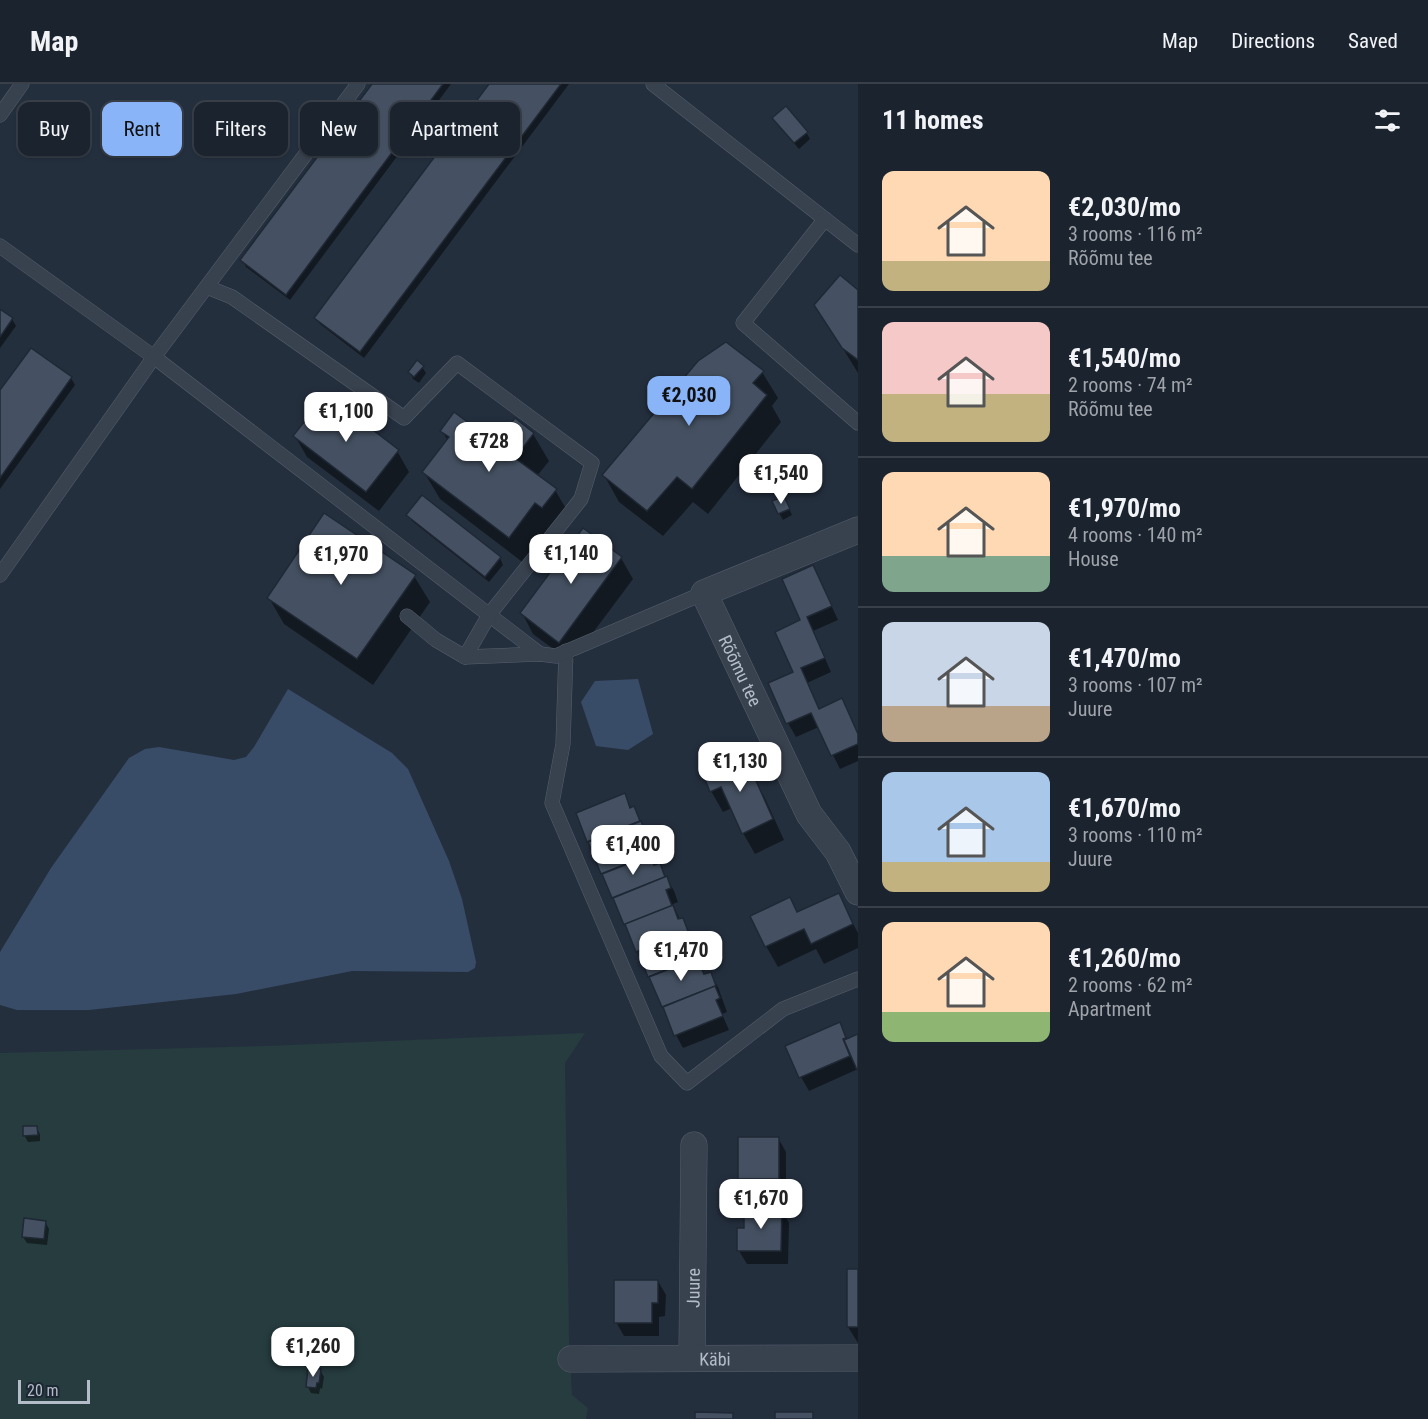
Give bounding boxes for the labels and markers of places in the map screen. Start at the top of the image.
pin: €2,030 [640,376,738,427]
pin: €1,100 [297,392,395,443]
pin: €728 [453,422,525,473]
pin: €1,540 [732,454,830,505]
pin: €1,140 [522,534,620,585]
pin: €1,970 [292,535,390,586]
pin: €1,130 [691,742,789,793]
pin: €1,400 [584,825,682,876]
pin: €1,470 [632,931,730,982]
pin: €1,670 [712,1179,810,1230]
pin: €1,260 [264,1327,362,1378]

